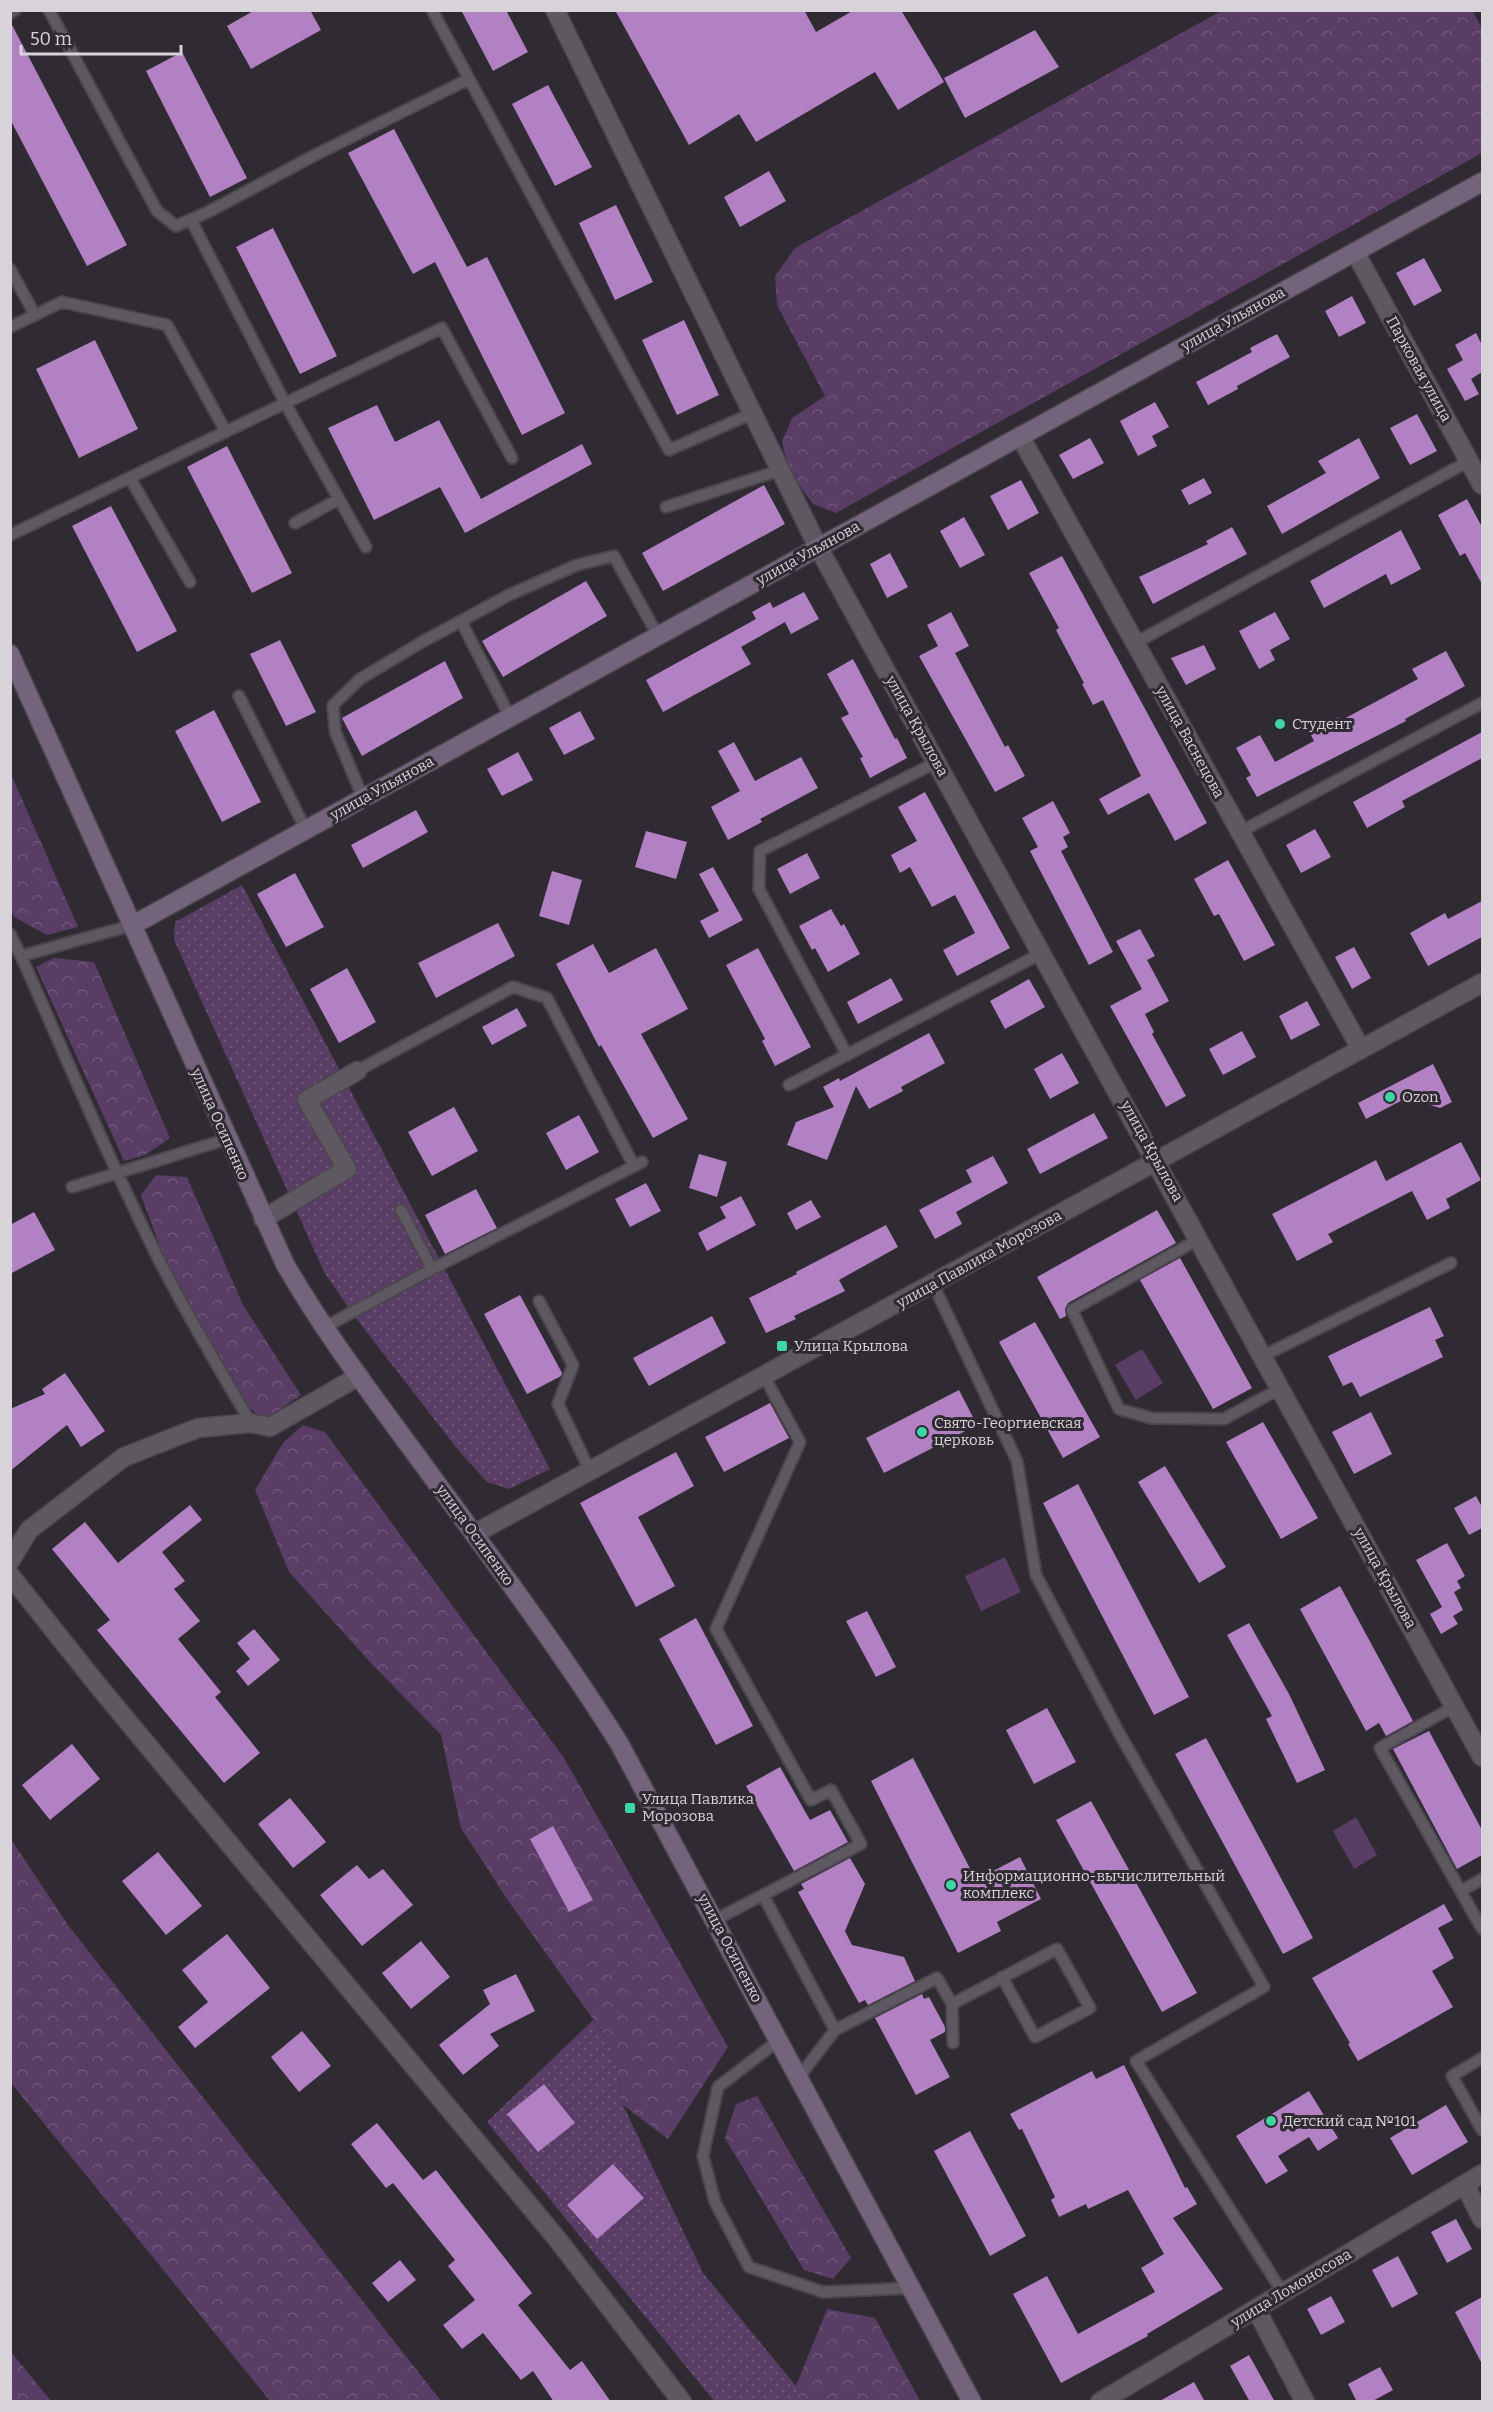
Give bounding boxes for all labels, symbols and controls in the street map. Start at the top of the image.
scale bar [21,18,182,56]
text: 50 m [30,28,72,50]
street label: улица Ульянова [1177,283,1288,355]
street label: Парковая улица [1383,313,1455,425]
street label: улица Ульянова [752,517,863,589]
street label: улица Крылова [881,671,952,780]
street label: улица Васнецова [1151,682,1228,801]
place label: Студент [1292,715,1352,733]
marker: Студент [1273,717,1287,731]
street label: улица Ульянова [326,752,437,824]
street label: улица Осипенко [187,1064,253,1183]
place label: Ozon [1402,1088,1439,1106]
marker: Ozon [1383,1090,1397,1104]
street label: улица Крылова [1116,1096,1187,1205]
street label: улица Павлика Морозова [893,1206,1065,1312]
place label: Улица Крылова [794,1337,908,1355]
marker: Улица Крылова [775,1339,789,1353]
place label: Свято-Георгиевская церковь [934,1414,1082,1449]
marker: Свято-Георгиевская церковь [915,1425,929,1439]
street label: улица Осипенко [432,1480,518,1589]
street label: улица Крылова [1349,1523,1420,1632]
place label: Улица Павлика Морозова [642,1790,754,1825]
marker: Улица Павлика Морозова [623,1801,637,1815]
place label: Информационно-вычислительный комплекс [963,1867,1225,1902]
marker: Информационно-вычислительный комплекс [944,1878,958,1892]
street label: улица Осипенко [693,1890,766,2005]
place label: Детский сад №101 [1283,2112,1416,2130]
marker: Детский сад №101 [1264,2114,1278,2128]
street label: улица Ломоносова [1227,2245,1355,2332]

